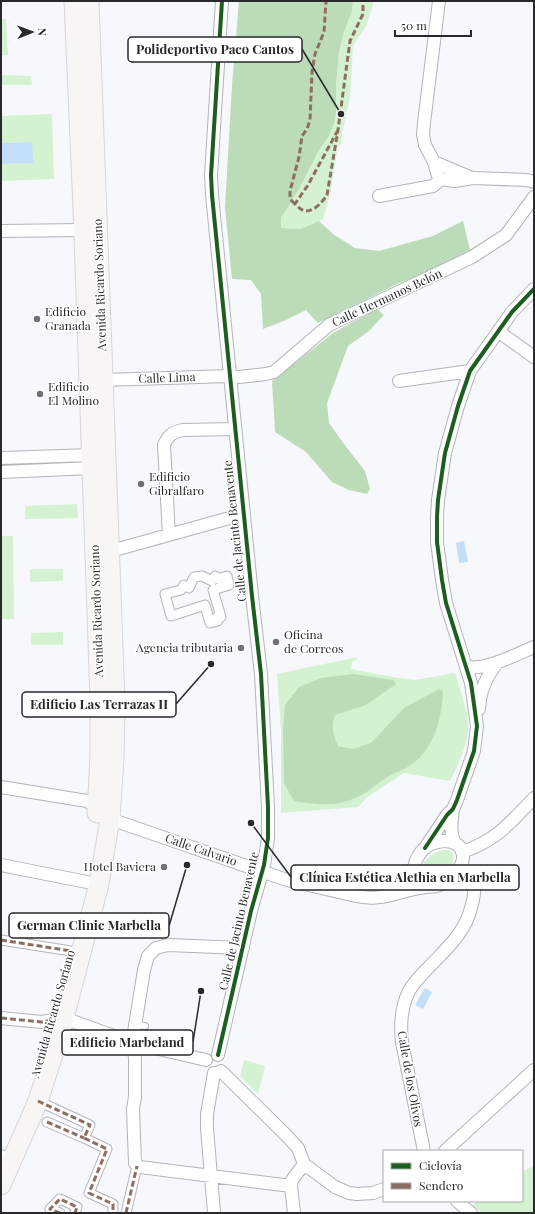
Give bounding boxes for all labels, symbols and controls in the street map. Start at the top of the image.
north arrow [12,12,52,52]
scale bar [395,12,471,38]
text: 50 m [401,17,427,33]
text: N [35,28,50,36]
callout: Polideportivo Paco Cantos [128,37,302,62]
text: Polideportivo Paco Cantos [136,40,294,57]
street label: Avenida Ricardo Soriano [89,218,109,352]
street label: Calle Hermanos Belón [329,265,444,330]
place label: Edificio Granada [45,303,91,333]
marker: Edificio Granada [32,314,42,324]
street label: Calle Lima [138,368,196,386]
place label: Edificio El Molino [48,378,100,408]
marker: Edificio El Molino [35,389,45,399]
street label: Calle de Jacinto Benavente [219,460,249,603]
place label: Edificio Gibralfaro [149,468,205,498]
marker: Edificio Gibralfaro [136,479,146,489]
street label: Avenida Ricardo Soriano [86,544,106,678]
place label: Oficina de Correos [284,626,343,656]
marker: Oficina de Correos [271,637,281,647]
place label: Agencia tributaria [135,639,233,655]
marker: Agencia tributaria [236,643,246,653]
callout: Edificio Las Terrazas II [22,692,176,717]
text: Edificio Las Terrazas II [30,695,168,712]
street label: Calle Calvario [163,829,240,869]
street label: Calle de Jacinto Benavente [214,850,262,992]
place label: Hotel Baviera [84,858,156,874]
marker: Hotel Baviera [159,862,169,872]
callout: Clínica Estética Alethia en Marbella [291,865,519,890]
text: Clínica Estética Alethia en Marbella [299,868,511,885]
callout: German Clinic Marbella [9,913,169,938]
text: German Clinic Marbella [17,916,161,933]
street label: Avenida Ricardo Soriano [26,948,78,1080]
street label: Calle de los Olivos [395,1029,427,1128]
callout: Edificio Marbeland [62,1030,193,1055]
text: Edificio Marbeland [70,1033,185,1050]
legend [383,1150,523,1202]
text: Ciclovía [419,1157,462,1173]
text: Sendero [419,1177,464,1193]

